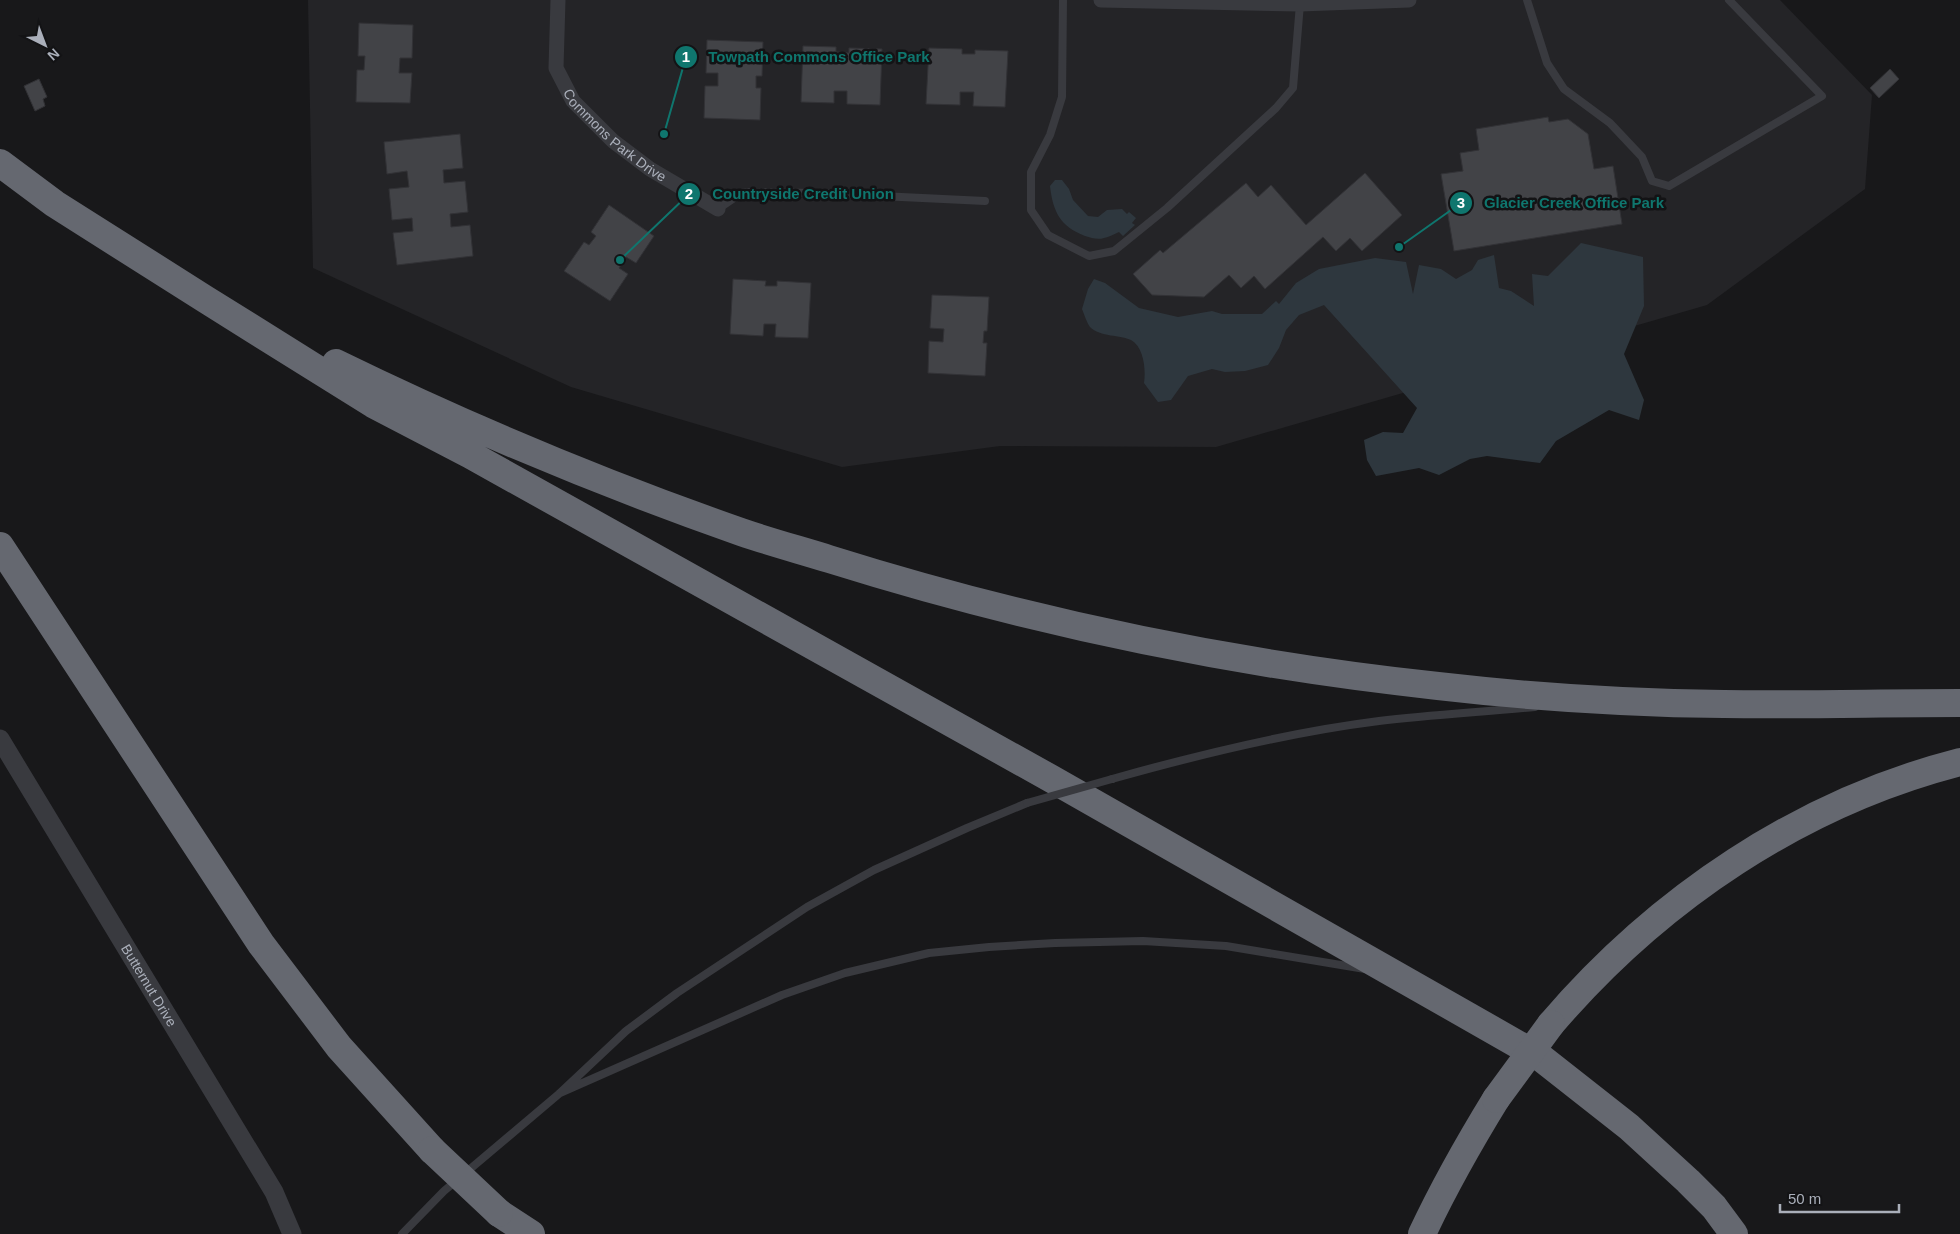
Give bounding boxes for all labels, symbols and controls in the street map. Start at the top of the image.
north arrow [20,20,70,70]
callout: Towpath Commons Office Park [673,42,940,72]
text: N [45,45,63,64]
text: 1 [682,48,690,65]
text: Towpath Commons Office Park [708,48,930,65]
street label: Commons Park Drive [560,86,669,185]
callout: Countryside Credit Union [677,179,903,209]
text: 2 [685,185,693,202]
text: Countryside Credit Union [712,185,894,202]
callout: Glacier Creek Office Park [1449,188,1674,218]
text: 3 [1457,194,1465,211]
text: Glacier Creek Office Park [1484,194,1665,211]
street label: Butternut Drive [118,941,180,1030]
scale bar [1780,1182,1899,1214]
text: 50 m [1788,1190,1821,1207]

